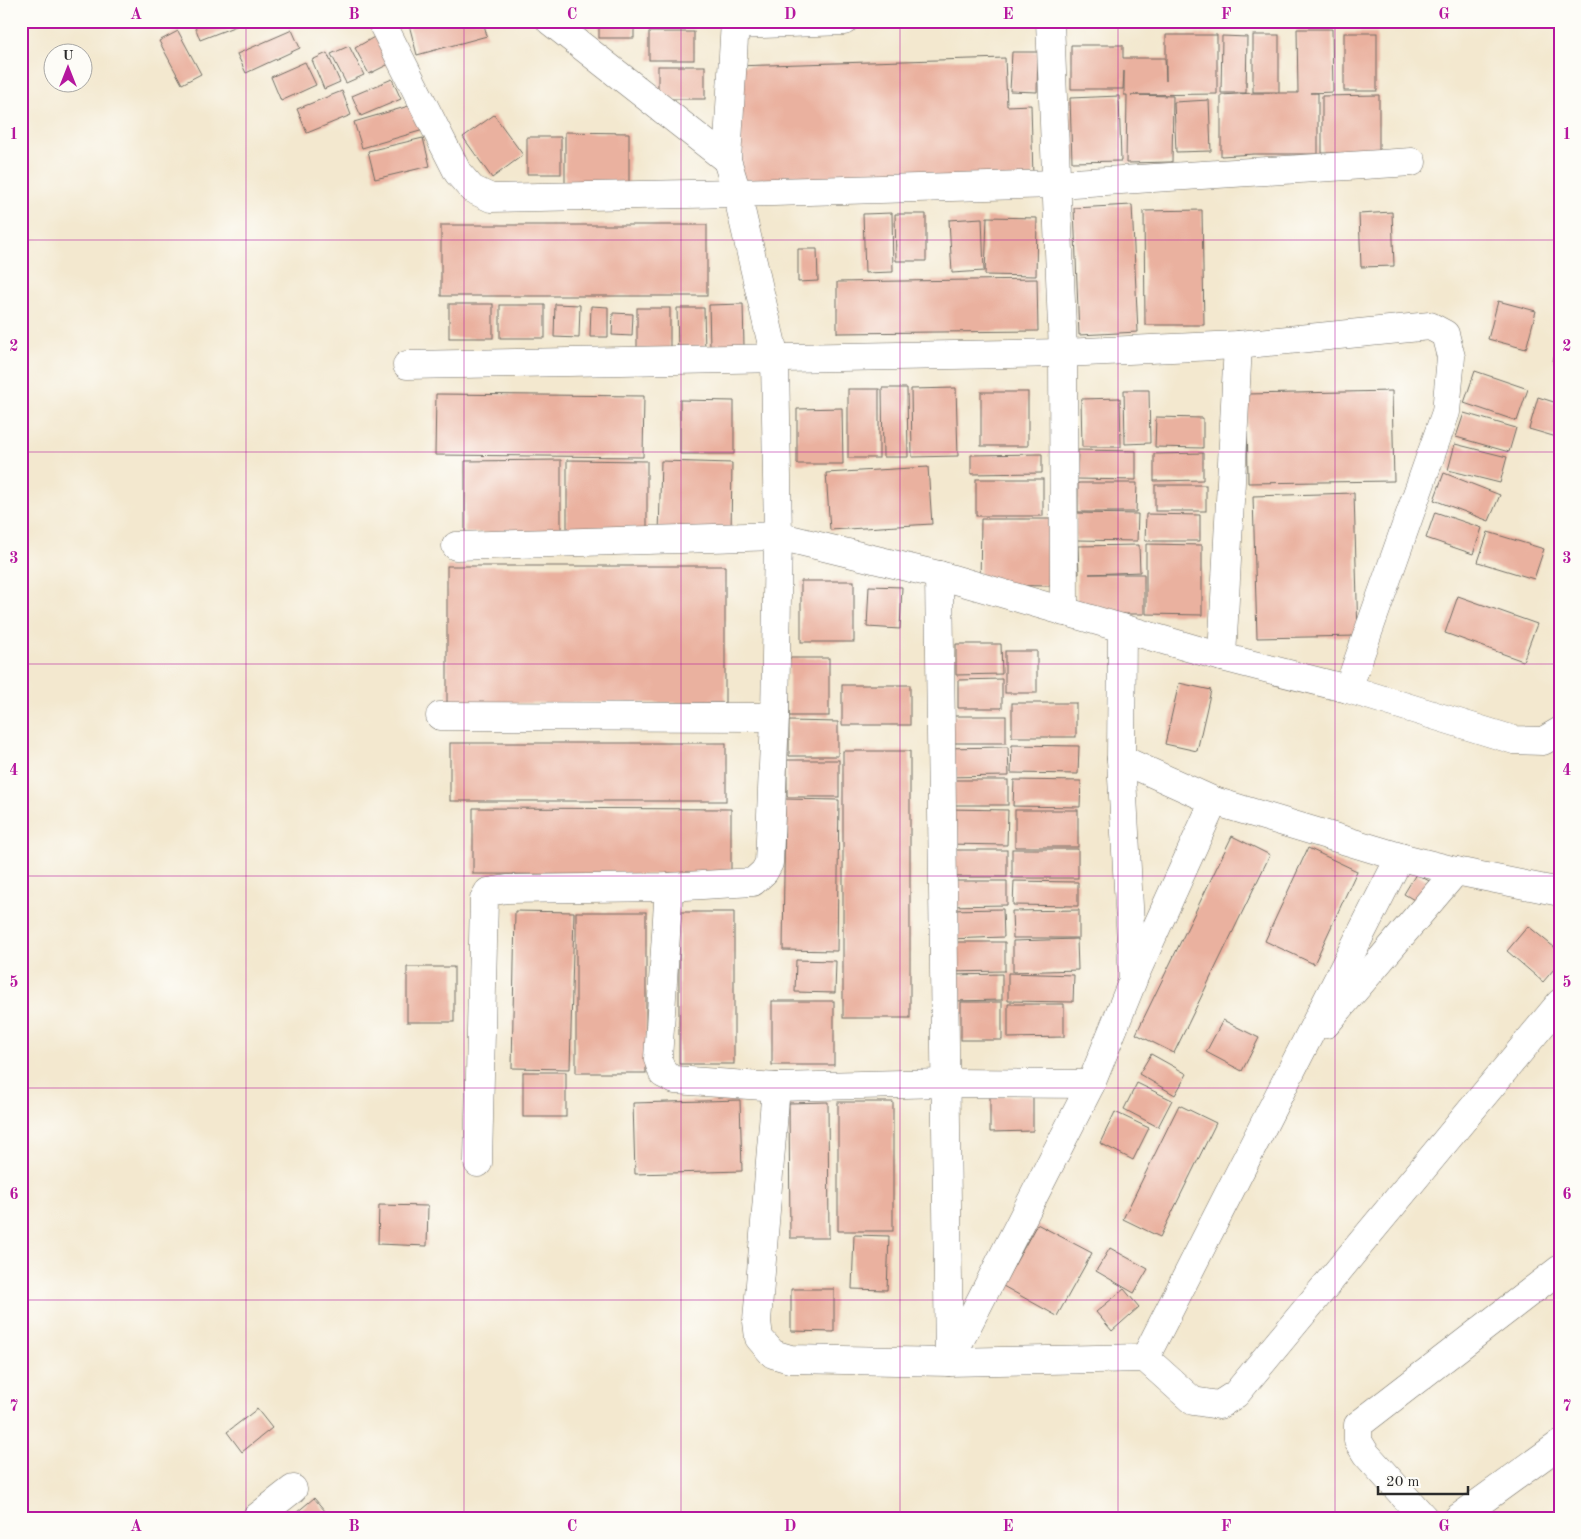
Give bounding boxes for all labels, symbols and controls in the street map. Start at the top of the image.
text: A [130,7,142,23]
text: B [348,7,360,23]
text: C [567,7,577,23]
text: D [784,7,796,23]
text: E [1002,7,1014,23]
text: F [1221,7,1232,23]
text: G [1438,7,1450,23]
north arrow [42,42,92,92]
text: U [62,49,74,63]
text: 1 [9,127,19,143]
text: 1 [1562,127,1572,143]
text: 2 [9,339,19,355]
text: 2 [1562,339,1572,355]
text: 3 [9,551,19,567]
text: 3 [1562,551,1572,567]
text: 4 [9,763,19,779]
text: 4 [1562,763,1572,779]
text: 5 [9,975,19,991]
text: 5 [1562,975,1572,991]
text: 6 [9,1187,19,1203]
text: 6 [1562,1187,1572,1203]
text: 7 [9,1399,19,1415]
text: 7 [1562,1399,1572,1415]
scale bar [1378,1464,1468,1496]
text: 20 m [1386,1475,1420,1490]
text: A [130,1519,142,1535]
text: B [348,1519,360,1535]
text: C [567,1519,577,1535]
text: D [784,1519,796,1535]
text: E [1002,1519,1014,1535]
text: F [1221,1519,1232,1535]
text: G [1438,1519,1450,1535]

